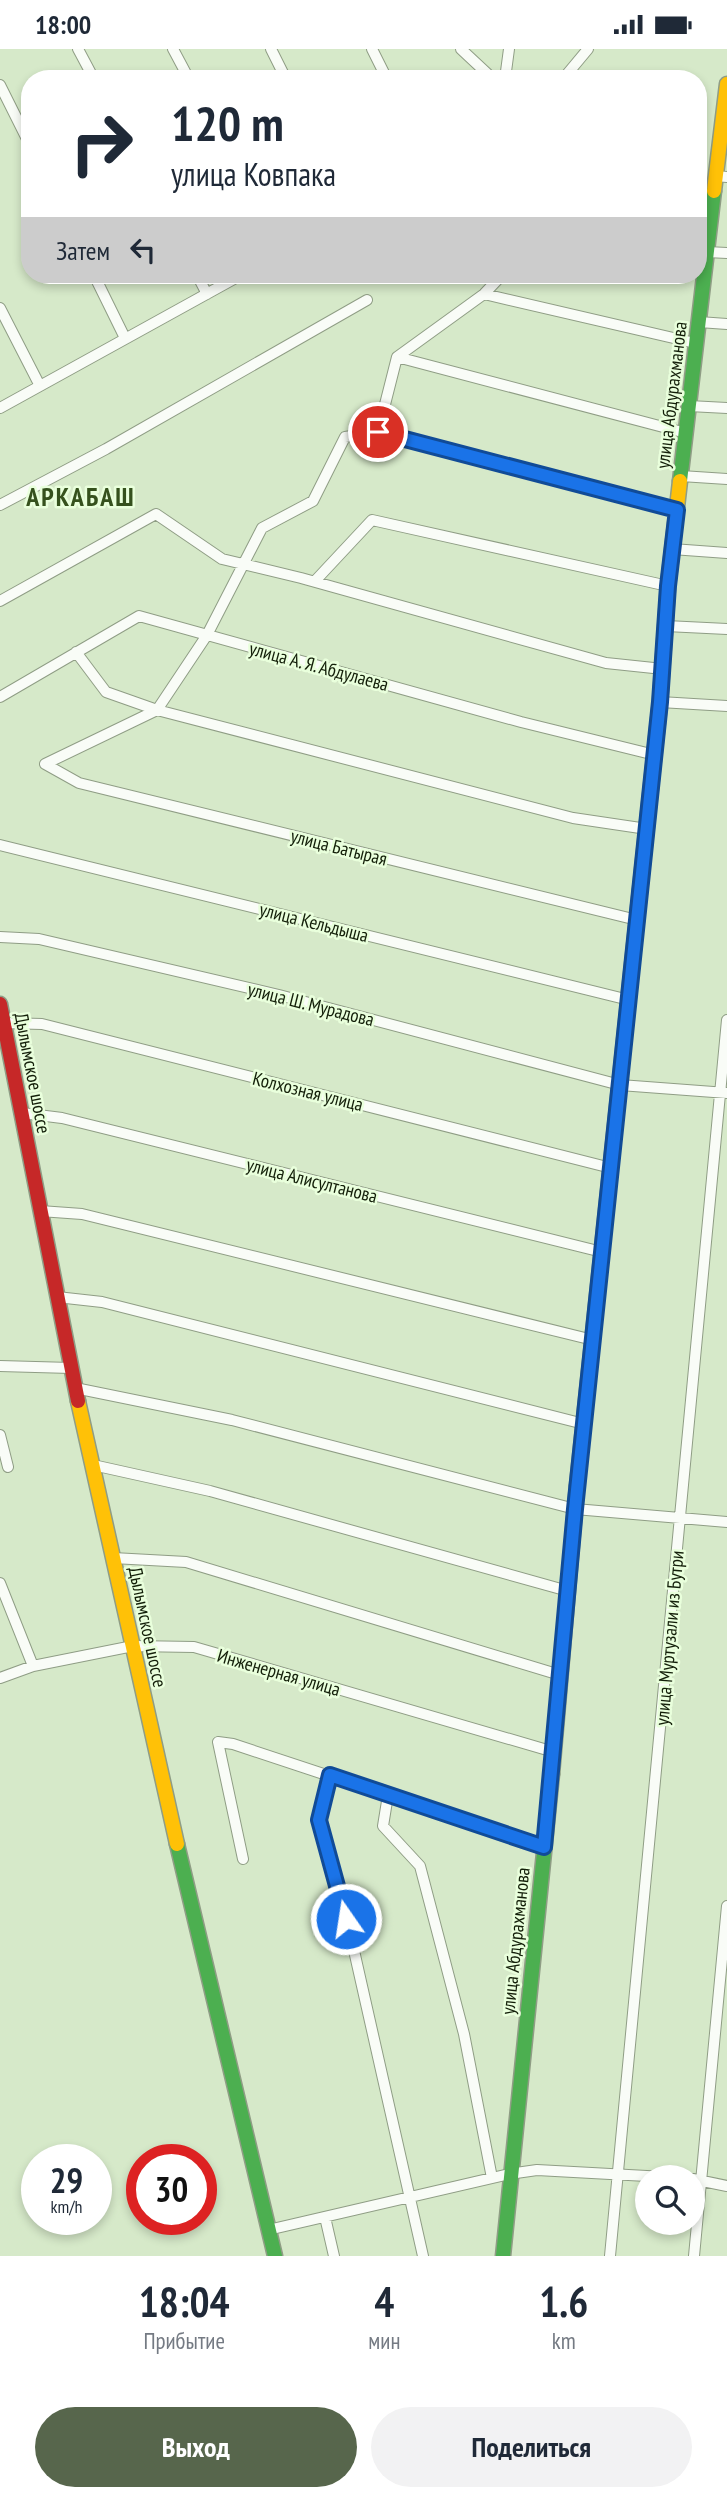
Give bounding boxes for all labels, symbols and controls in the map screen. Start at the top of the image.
text: 18:00 [35,8,91,41]
text: 120 m [171,91,284,155]
icon: right [56,98,147,189]
text: улица Ковпака [171,153,336,195]
icon: left [124,231,162,269]
text: Затем [56,234,110,267]
street label: улица Абдурахманова [650,320,692,470]
pin [348,402,408,462]
icon: arrive [359,413,397,451]
district label: АРКАБАШ [25,480,136,513]
street label: улица А. Я. Абдулаева [247,636,391,696]
street label: улица Батырая [288,823,390,871]
street label: улица Кельдыша [257,897,371,947]
street label: улица Ш. Мурадова [245,977,377,1031]
street label: Дылымское шоссе [10,1011,57,1136]
street label: Колхозная улица [250,1066,366,1116]
street label: улица Алисултанова [244,1152,380,1208]
street label: улица Муртузали из Бутри [649,1550,689,1726]
street label: Дылымское шоссе [124,1565,173,1690]
street label: Инженерная улица [215,1643,343,1701]
street label: улица Абдурахманова [495,1866,535,2016]
position arrow [309,1882,383,1956]
speed limit sign: 30 [126,2144,217,2235]
text: 29 [50,2157,83,2203]
map controls [635,2165,705,2235]
button: search [635,2165,705,2235]
text: km/h [51,2195,82,2218]
text: 18:04 [139,2274,230,2329]
text: 4 [374,2274,394,2329]
text: 1.6 [539,2274,588,2329]
text: Прибытие [143,2326,225,2355]
text: мин [368,2326,400,2355]
text: km [552,2326,576,2355]
button: Выход [35,2407,357,2487]
button: Поделиться [371,2407,692,2487]

